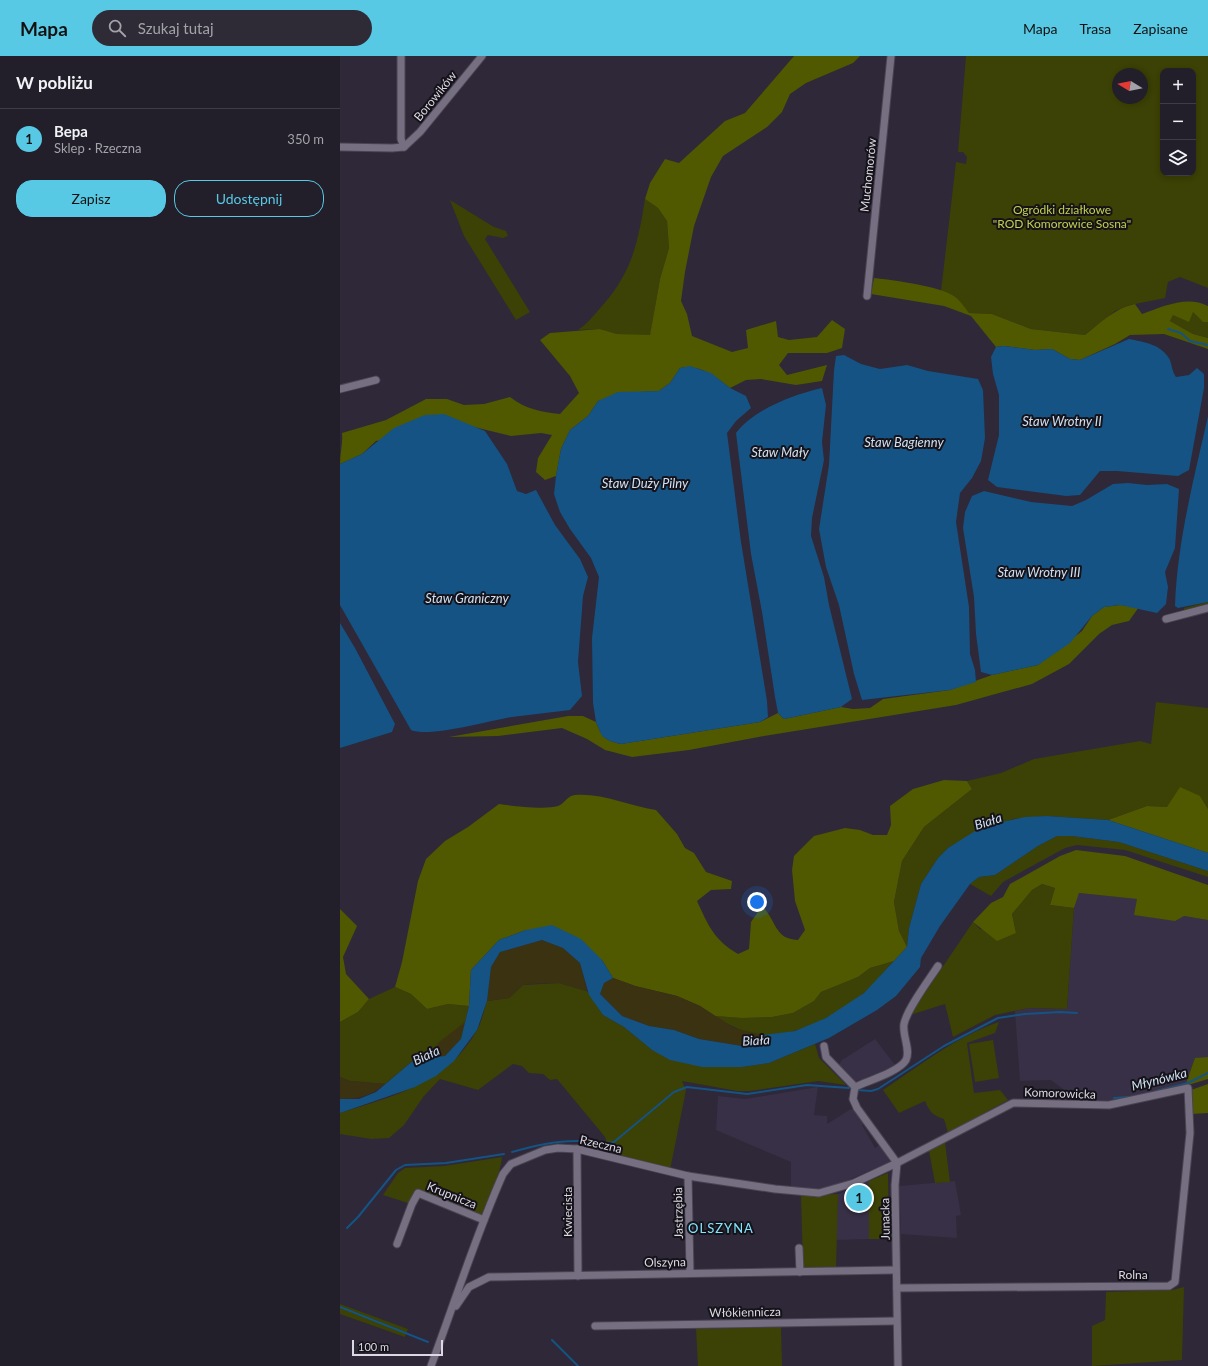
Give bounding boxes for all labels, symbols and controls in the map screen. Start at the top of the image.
search box [92,10,372,46]
text: Mapa [20,17,68,40]
icon: search [106,17,128,39]
text: Szukaj tutaj [138,19,214,37]
text: Mapa [1023,20,1058,37]
text: Trasa [1080,20,1111,37]
text: Zapisane [1133,20,1188,37]
street label: Borowików [410,68,460,124]
north arrow [1112,68,1148,104]
map controls [1160,68,1196,176]
button: + [1160,68,1196,104]
text: W pobliżu [16,72,93,93]
button: − [1160,104,1196,140]
text: Bepa [54,122,88,140]
text: 1 [25,131,33,147]
text: 350 m [287,131,324,147]
street label: Muchomorów [857,137,879,213]
text: Sklep · Rzeczna [54,140,141,156]
button: layers [1160,140,1196,176]
button: Zapisz [16,180,166,217]
button: Udostępnij [174,180,324,217]
park label: Ogródki działkowe "ROD Komorowice Sosna" [993,202,1131,231]
water label: Staw Wrotny II [1022,413,1102,429]
water label: Staw Bagienny [864,434,944,450]
water label: Staw Mały [751,444,809,460]
water label: Staw Duży Pilny [602,475,689,491]
water label: Staw Wrotny III [998,564,1080,580]
water label: Staw Graniczny [425,590,509,606]
water label: Biała [972,809,1004,833]
your location [747,892,767,912]
water label: Biała [742,1031,771,1049]
water label: Biała [410,1042,442,1068]
water label: Młynówka [1130,1064,1189,1094]
street label: Komorowicka [1024,1084,1096,1102]
street label: Rzeczna [578,1132,624,1156]
street label: Krupnicza [425,1178,479,1212]
pin: 1 [846,1183,872,1213]
street label: Kwiecista [560,1187,575,1237]
street label: Jastrzębia [670,1187,686,1239]
street label: Junacka [877,1198,893,1240]
district label: OLSZYNA [688,1220,754,1236]
street label: Olszyna [644,1254,686,1270]
street label: Rolna [1118,1267,1148,1282]
street label: Włókiennicza [709,1304,781,1320]
scale bar [352,1338,443,1357]
text: 100 m [358,1340,389,1353]

